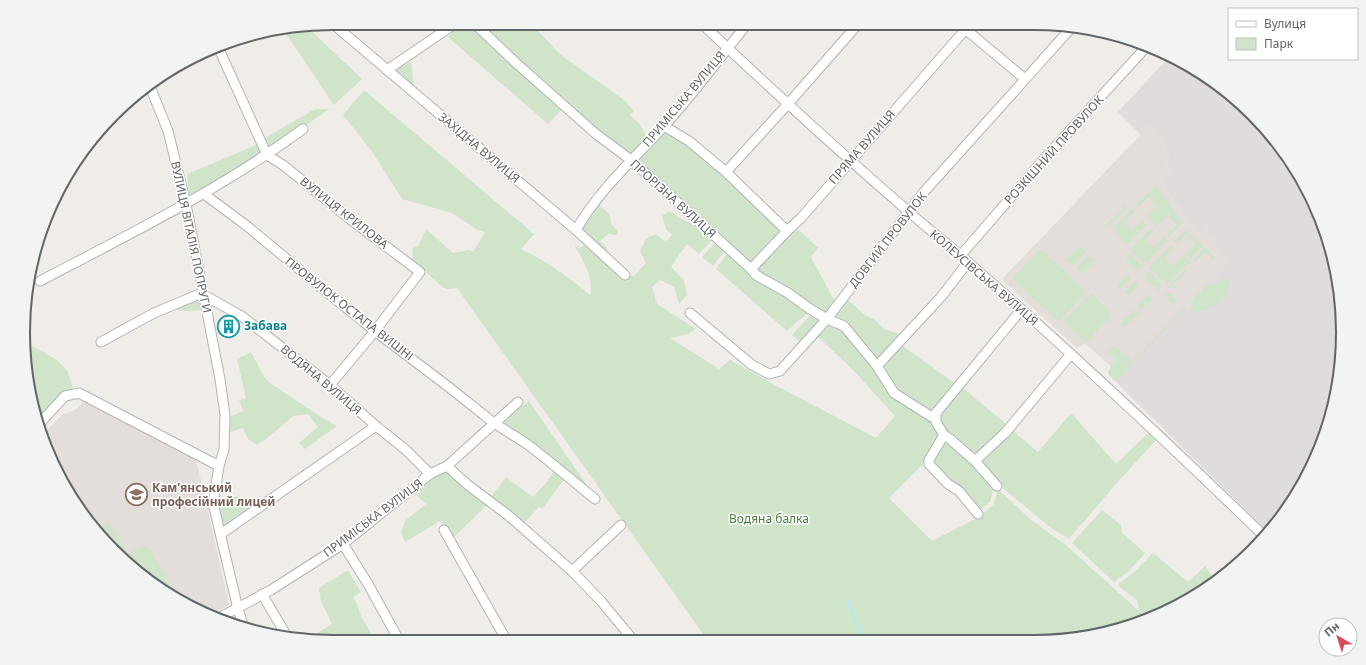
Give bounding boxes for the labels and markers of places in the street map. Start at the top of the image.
building icon: Забава [215,313,241,339]
place label: Забава [244,317,287,334]
place label: Кам’янський професійний лицей [152,479,275,510]
school or university icon: Кам’янський професійний лицей [124,482,150,508]

